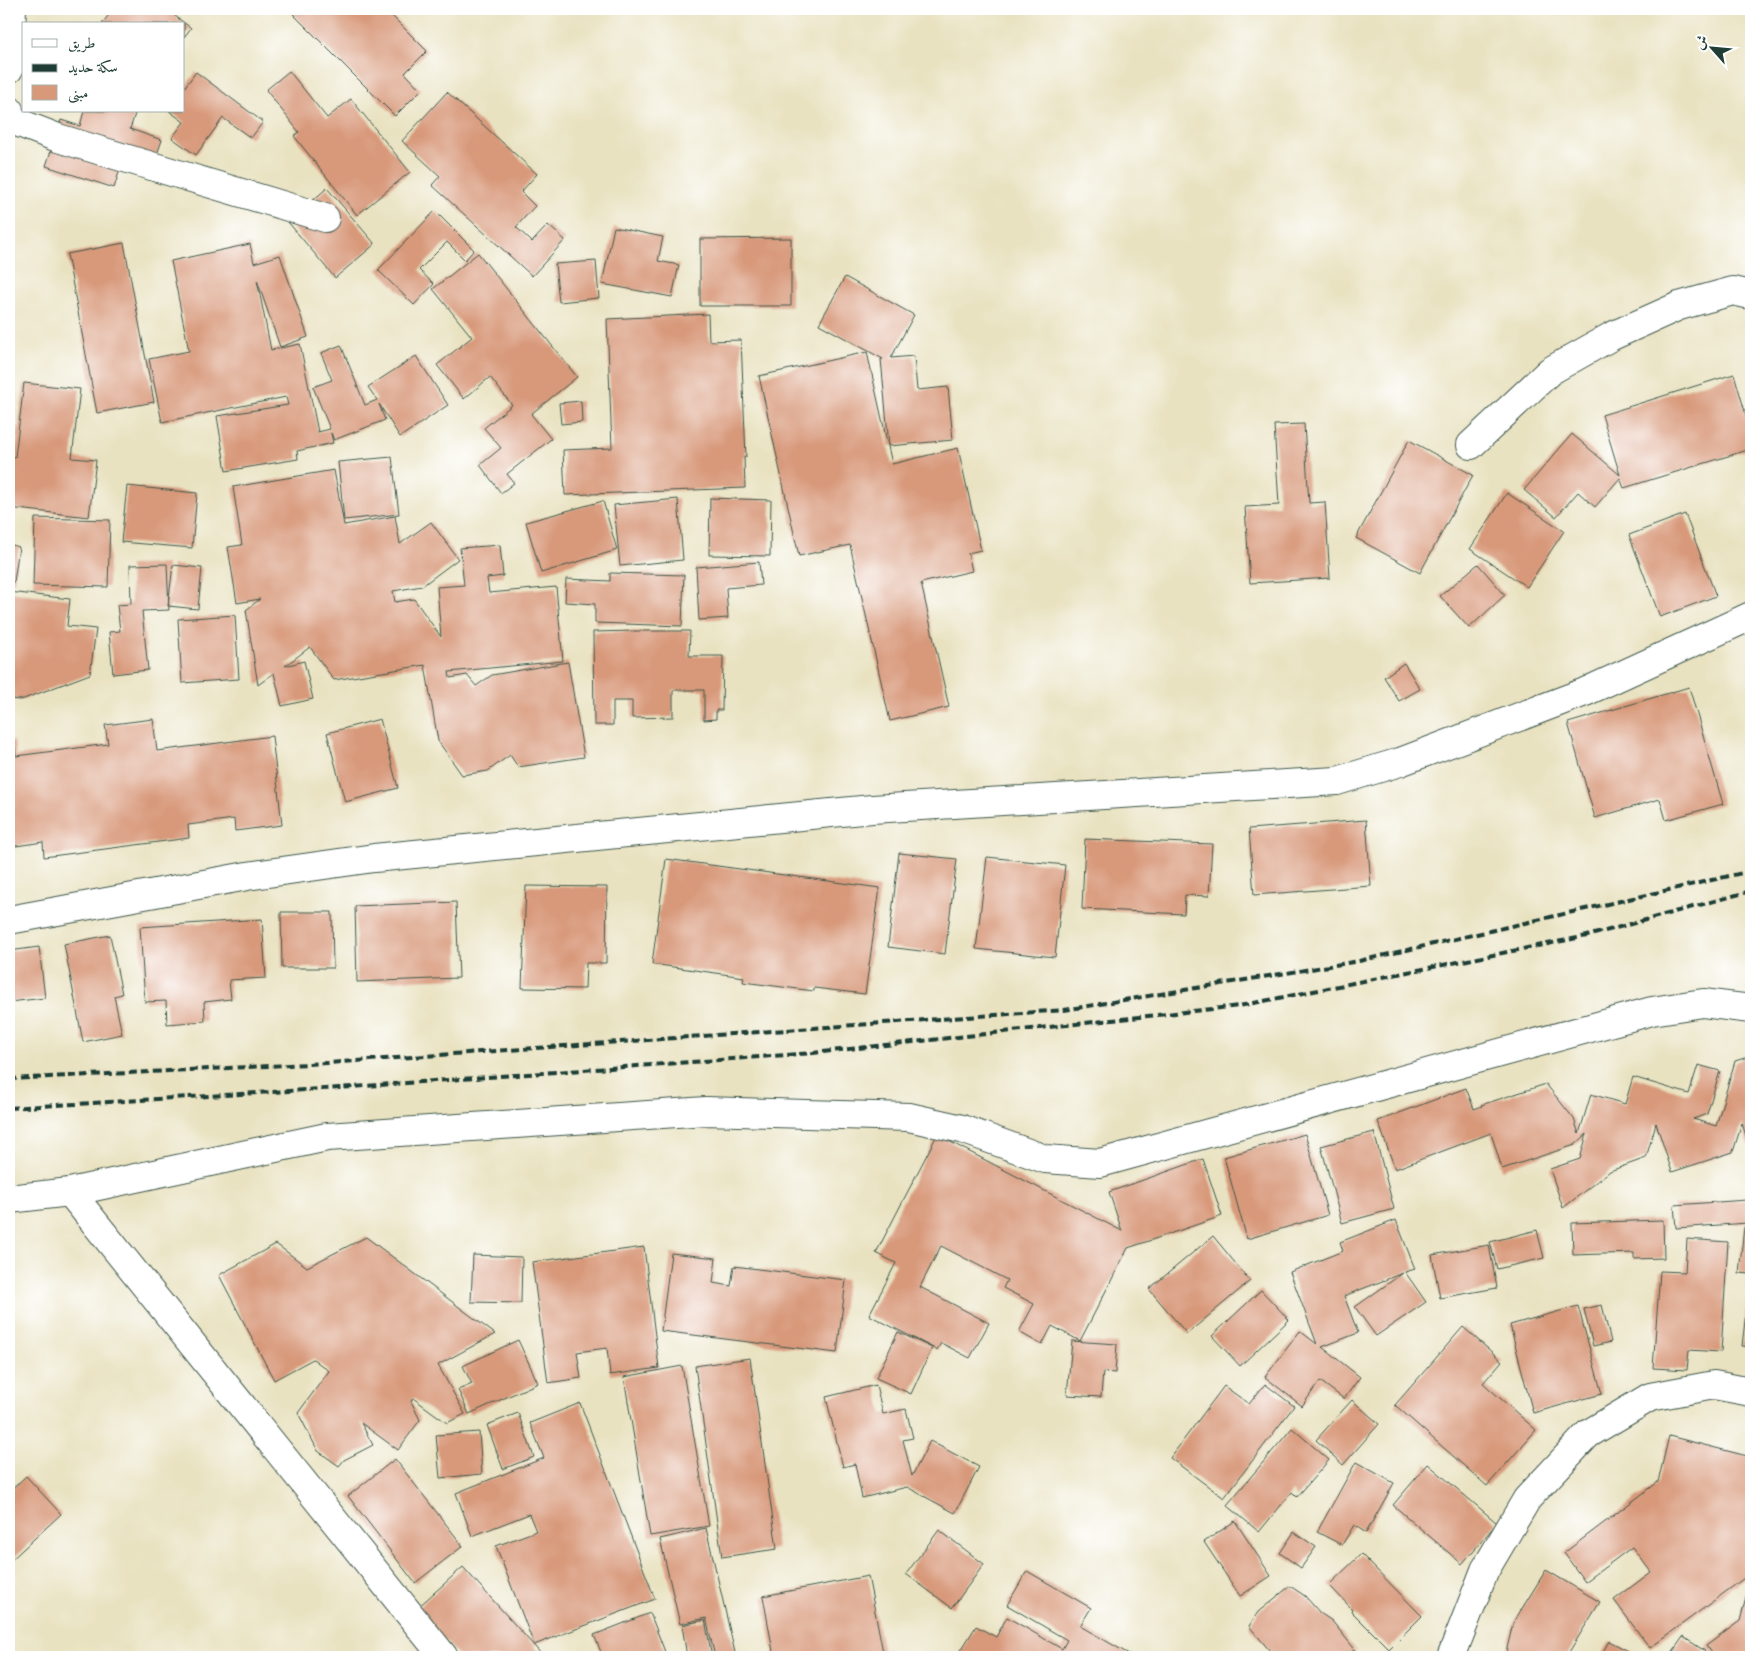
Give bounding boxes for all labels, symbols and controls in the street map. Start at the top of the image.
legend [22,22,185,112]
north arrow [1688,22,1738,72]
text: ش [1688,31,1713,53]
text: طريق [68,32,95,53]
text: سكة حديد [68,56,118,77]
text: مبنى [68,82,88,104]

